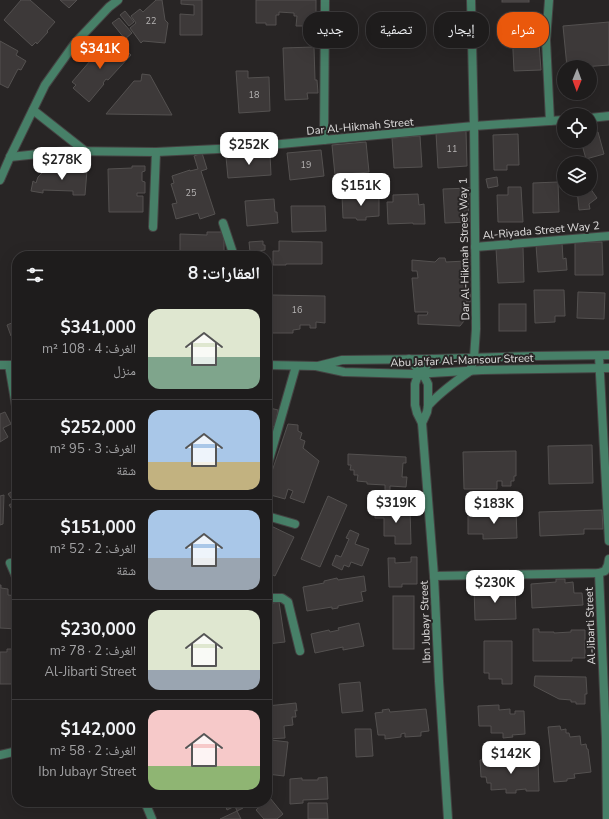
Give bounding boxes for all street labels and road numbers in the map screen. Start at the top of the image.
street label: Dar Al-Hikmah Street [306,114,414,139]
street label: Dar Al-Hikmah Street Way 1 [456,178,473,320]
street label: Al-Riyada Street Way 2 [482,218,600,243]
street label: Abu Ja'far Al-Mansour Street [390,351,534,370]
street label: Ibn Jubayr Street [417,580,434,664]
street label: Al-Jibarti Street [582,587,599,665]

